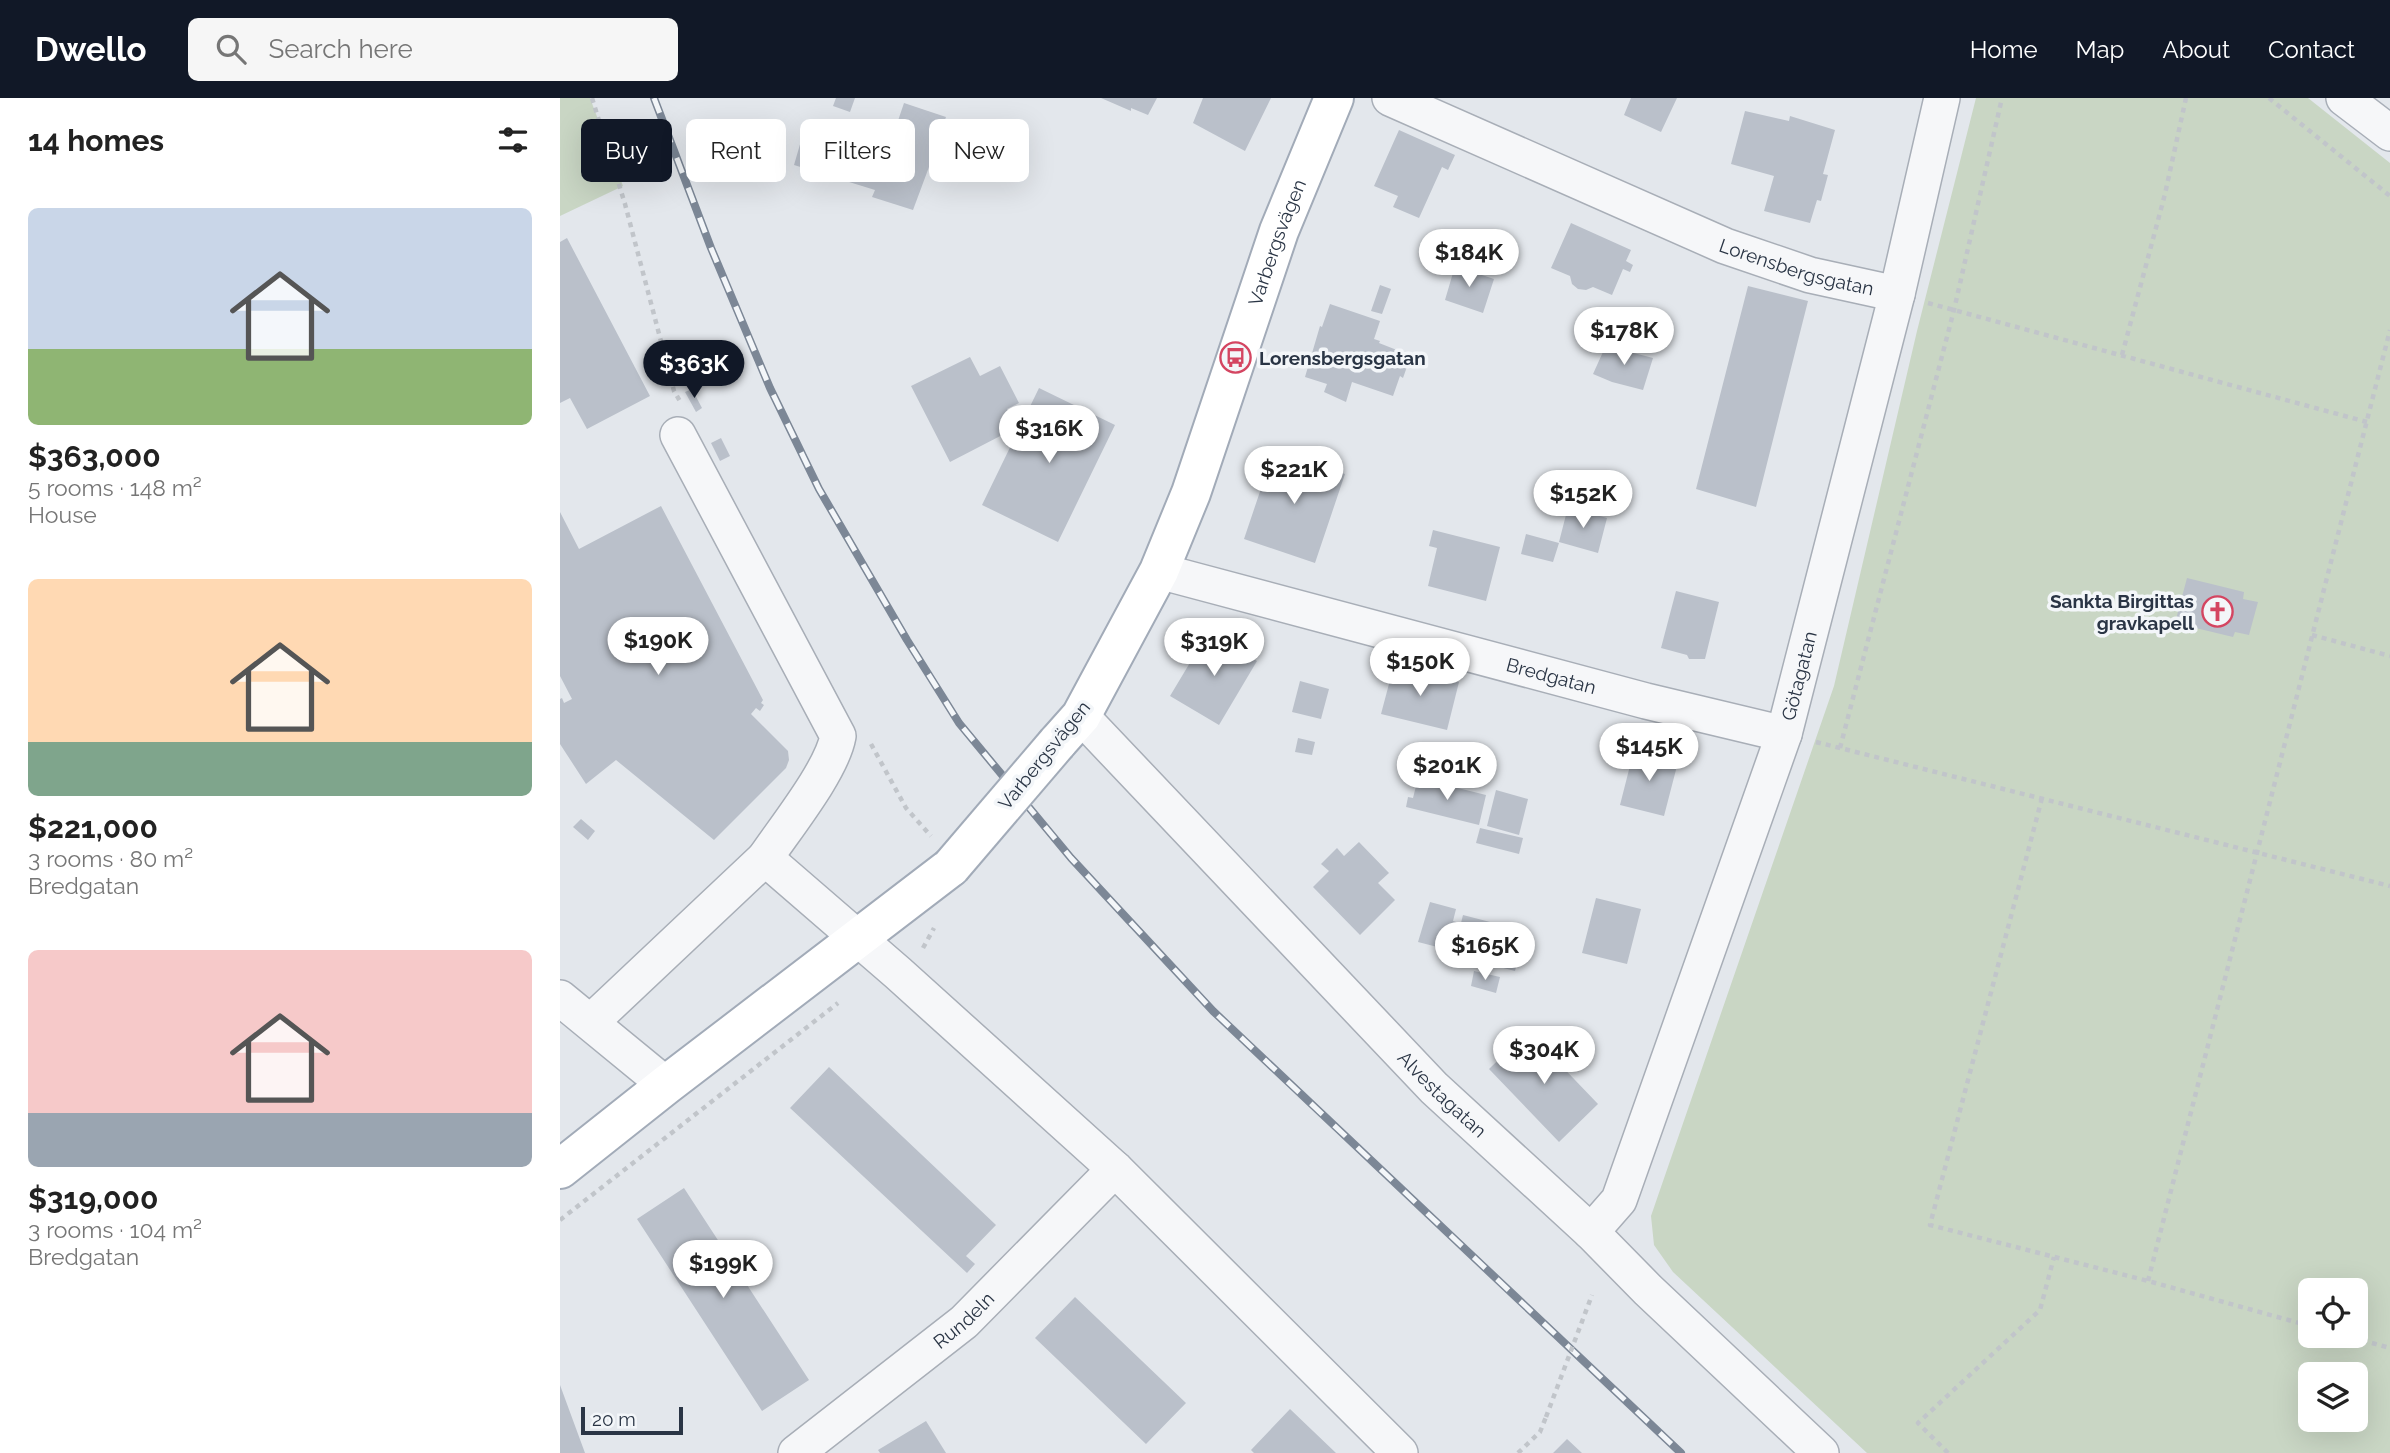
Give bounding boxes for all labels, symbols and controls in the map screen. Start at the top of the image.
search box [188,18,678,81]
text: Dwello [35,30,146,69]
icon: search [212,30,250,68]
text: Search here [268,34,413,64]
text: Home [1970,35,2038,64]
text: Map [2076,35,2124,64]
text: About [2162,35,2230,64]
text: Contact [2268,35,2355,64]
chip: Buy [581,119,672,182]
chip: Rent [686,119,786,182]
chip: Filters [800,119,915,182]
chip: New [929,119,1029,182]
icon: filters [494,121,532,159]
text: 14 homes [28,123,164,158]
street label: Varbergsvägen [1244,176,1310,309]
pin: $184K [1420,230,1518,289]
street label: Lorensbergsgatan [1716,234,1876,300]
text: $184K [1435,238,1503,265]
icon: home [217,253,343,379]
pin: $178K [1575,308,1673,367]
text: $178K [1590,316,1658,343]
pin: $363K [645,341,743,400]
bus stop icon: Lorensbergsgatan [1219,341,1253,375]
place label: Lorensbergsgatan [1259,347,1426,369]
text: $363K [659,349,729,376]
pin: $316K [1000,406,1098,465]
text: $316K [1015,414,1083,441]
text: $363,000 [28,439,161,474]
pin: $221K [1245,446,1343,506]
text: $221K [1260,455,1328,482]
pin: $152K [1534,470,1632,530]
text: 5 rooms · 148 m² [28,474,202,501]
text: $152K [1549,479,1617,506]
text: House [28,501,97,528]
place label: Sankta Birgittas gravkapell [2050,590,2195,634]
church icon: Sankta Birgittas gravkapell [2200,595,2234,629]
pin: $190K [609,618,707,677]
pin: $319K [1165,618,1263,678]
icon: home [217,624,343,750]
text: $190K [624,626,693,653]
text: $319K [1180,627,1248,654]
street label: Götagatan [1777,629,1821,723]
pin: $150K [1371,638,1469,698]
text: $150K [1386,647,1454,674]
street label: Bredgatan [1504,653,1598,698]
street label: Varbergsvägen [994,696,1094,814]
pin: $145K [1600,724,1698,783]
text: $145K [1615,732,1683,759]
pin: $201K [1398,742,1496,802]
text: $201K [1413,751,1481,778]
text: $221,000 [28,810,158,845]
text: 3 rooms · 80 m² [28,845,193,872]
text: Bredgatan [28,872,139,899]
pin: $165K [1436,922,1534,982]
text: $165K [1451,931,1519,958]
icon: home [217,995,343,1121]
pin: $304K [1495,1026,1593,1086]
text: $304K [1509,1035,1579,1062]
street label: Alvestagatan [1394,1046,1491,1142]
text: $319,000 [28,1181,158,1216]
text: 3 rooms · 104 m² [28,1216,202,1243]
pin: $199K [674,1240,772,1300]
text: Bredgatan [28,1243,139,1270]
text: $199K [689,1249,757,1276]
map controls [2298,1278,2368,1432]
button: locate [2298,1278,2368,1348]
street label: Rundeln [929,1287,998,1353]
button: layers [2298,1362,2368,1432]
scale bar [581,1404,682,1436]
text: 20 m [592,1408,636,1430]

